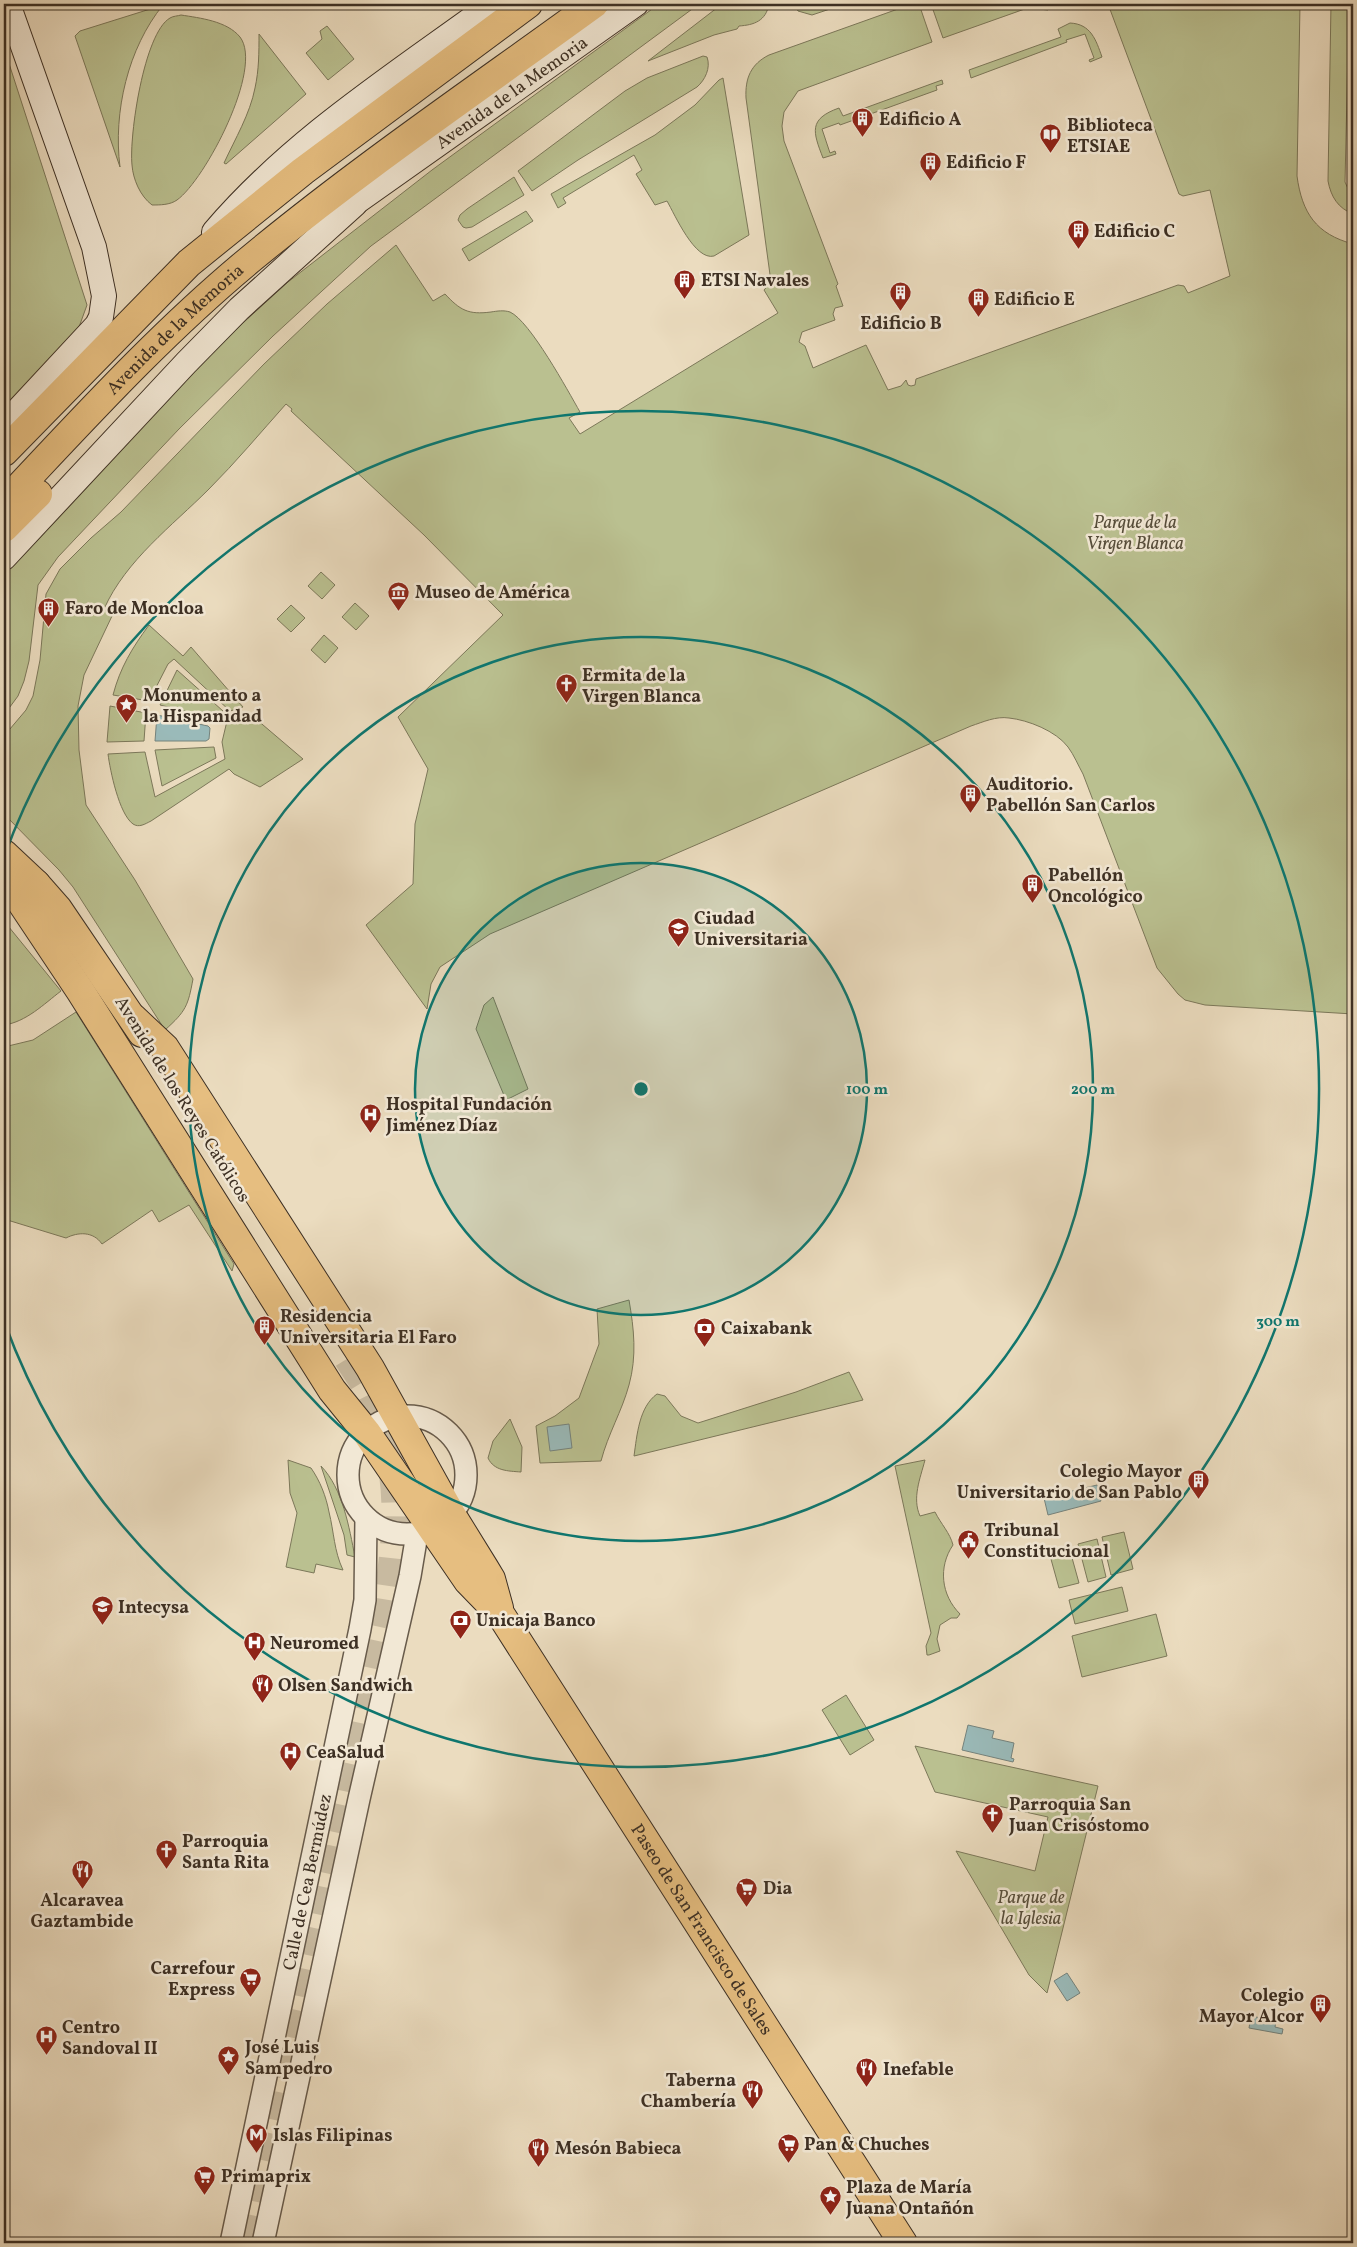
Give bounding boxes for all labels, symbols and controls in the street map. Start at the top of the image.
street label: Avenida de la Memoria [431,31,594,156]
building icon: Edificio A [851,107,875,138]
place label: Edificio A [879,108,962,133]
place label: Biblioteca ETSIAE [1067,114,1153,160]
library icon: Biblioteca ETSIAE [1039,123,1063,154]
building icon: Edificio F [918,150,942,181]
place label: Edificio F [946,151,1027,176]
building icon: Edificio C [1066,219,1090,250]
place label: Edificio C [1094,220,1175,245]
street label: Avenida de la Memoria [102,259,250,401]
building icon: ETSI Navales [673,268,697,299]
place label: ETSI Navales [701,269,809,294]
building icon: Edificio B [889,281,913,312]
building icon: Edificio E [966,287,990,318]
place label: Edificio E [994,288,1075,313]
place label: Edificio B [860,312,942,337]
park label: Parque de la Virgen Blanca [1086,511,1184,557]
museum icon: Museo de América [387,580,411,611]
place label: Museo de América [415,581,570,606]
building icon: Faro de Moncloa [37,596,61,627]
place label: Faro de Moncloa [65,597,204,622]
place label: Ermita de la Virgen Blanca [582,664,701,710]
church icon: Ermita de la Virgen Blanca [554,673,578,704]
place label: Monumento a la Hispanidad [143,684,262,730]
place icon: Monumento a la Hispanidad [115,693,139,724]
place label: Auditorio. Pabellón San Carlos [986,773,1155,819]
building icon: Auditorio. Pabellón San Carlos [958,782,982,813]
place label: Pabellón Oncológico [1048,864,1143,910]
building icon: Pabellón Oncológico [1020,873,1044,904]
place label: Ciudad Universitaria [694,907,808,953]
school or university icon: Ciudad Universitaria [666,916,690,947]
street label: Avenida de los Reyes Católicos [108,992,256,1208]
centre of rings [632,1080,650,1098]
text: 100 m [846,1080,889,1101]
text: 200 m [1071,1080,1115,1101]
place label: Hospital Fundación Jiménez Díaz [385,1093,552,1139]
hospital icon: Hospital Fundación Jiménez Díaz [358,1102,382,1133]
place label: Residencia Universitaria El Faro [280,1305,457,1351]
text: 300 m [1256,1312,1300,1333]
building icon: Residencia Universitaria El Faro [252,1314,276,1345]
bank icon: Caixabank [693,1316,717,1347]
place label: Caixabank [721,1317,812,1342]
place label: Colegio Mayor Universitario de San Pablo [957,1460,1182,1506]
building icon: Colegio Mayor Universitario de San Pablo [1186,1469,1210,1500]
place label: Tribunal Constitucional [984,1519,1109,1565]
public building icon: Tribunal Constitucional [956,1528,980,1559]
school or university icon: Intecysa [90,1595,114,1626]
place label: Intecysa [118,1596,189,1621]
bank icon: Unicaja Banco [448,1608,472,1639]
place label: Unicaja Banco [476,1609,596,1634]
hospital icon: Neuromed [242,1631,266,1662]
place label: Neuromed [270,1632,359,1657]
restaurant icon: Olsen Sandwich [250,1673,274,1704]
place label: Olsen Sandwich [278,1674,413,1699]
hospital icon: CeaSalud [278,1740,302,1771]
place label: CeaSalud [306,1741,385,1766]
street label: Calle de Cea Bermúdez [278,1792,339,1973]
place label: Parroquia San Juan Crisóstomo [1008,1793,1149,1839]
church icon: Parroquia San Juan Crisóstomo [981,1802,1005,1833]
street label: Paseo de San Francisco de Sales [624,1819,778,2041]
place label: Parroquia Santa Rita [182,1830,270,1876]
church icon: Parroquia Santa Rita [154,1839,178,1870]
restaurant icon: Alcaravea Gaztambide [70,1858,94,1889]
supermarket icon: Dia [735,1876,759,1907]
place label: Dia [763,1877,793,1902]
park label: Parque de la Iglesia [997,1886,1065,1932]
place label: Alcaravea Gaztambide [31,1889,133,1935]
place label: Carrefour Express [150,1957,235,2003]
supermarket icon: Carrefour Express [239,1966,263,1997]
place label: Colegio Mayor Alcor [1199,1984,1304,2030]
building icon: Colegio Mayor Alcor [1308,1993,1332,2024]
place label: Centro Sandoval II [62,2016,158,2062]
hospital icon: Centro Sandoval II [34,2025,58,2056]
place label: José Luis Sampedro [244,2036,333,2082]
place icon: José Luis Sampedro [217,2045,241,2076]
restaurant icon: Inefable [855,2057,879,2088]
place label: Inefable [883,2058,954,2083]
place label: Taberna Chambería [641,2069,736,2115]
restaurant icon: Taberna Chambería [740,2078,764,2109]
metro station icon: Islas Filipinas [245,2123,269,2154]
place label: Islas Filipinas [273,2124,393,2149]
supermarket icon: Pan & Chuches [776,2132,800,2163]
place label: Pan & Chuches [804,2133,929,2158]
restaurant icon: Mesón Babieca [527,2136,551,2167]
place label: Mesón Babieca [555,2137,682,2162]
supermarket icon: Primaprix [193,2164,217,2195]
place label: Primaprix [221,2165,311,2190]
place label: Plaza de María Juana Ontañón [845,2176,974,2222]
place icon: Plaza de María Juana Ontañón [818,2185,842,2216]

